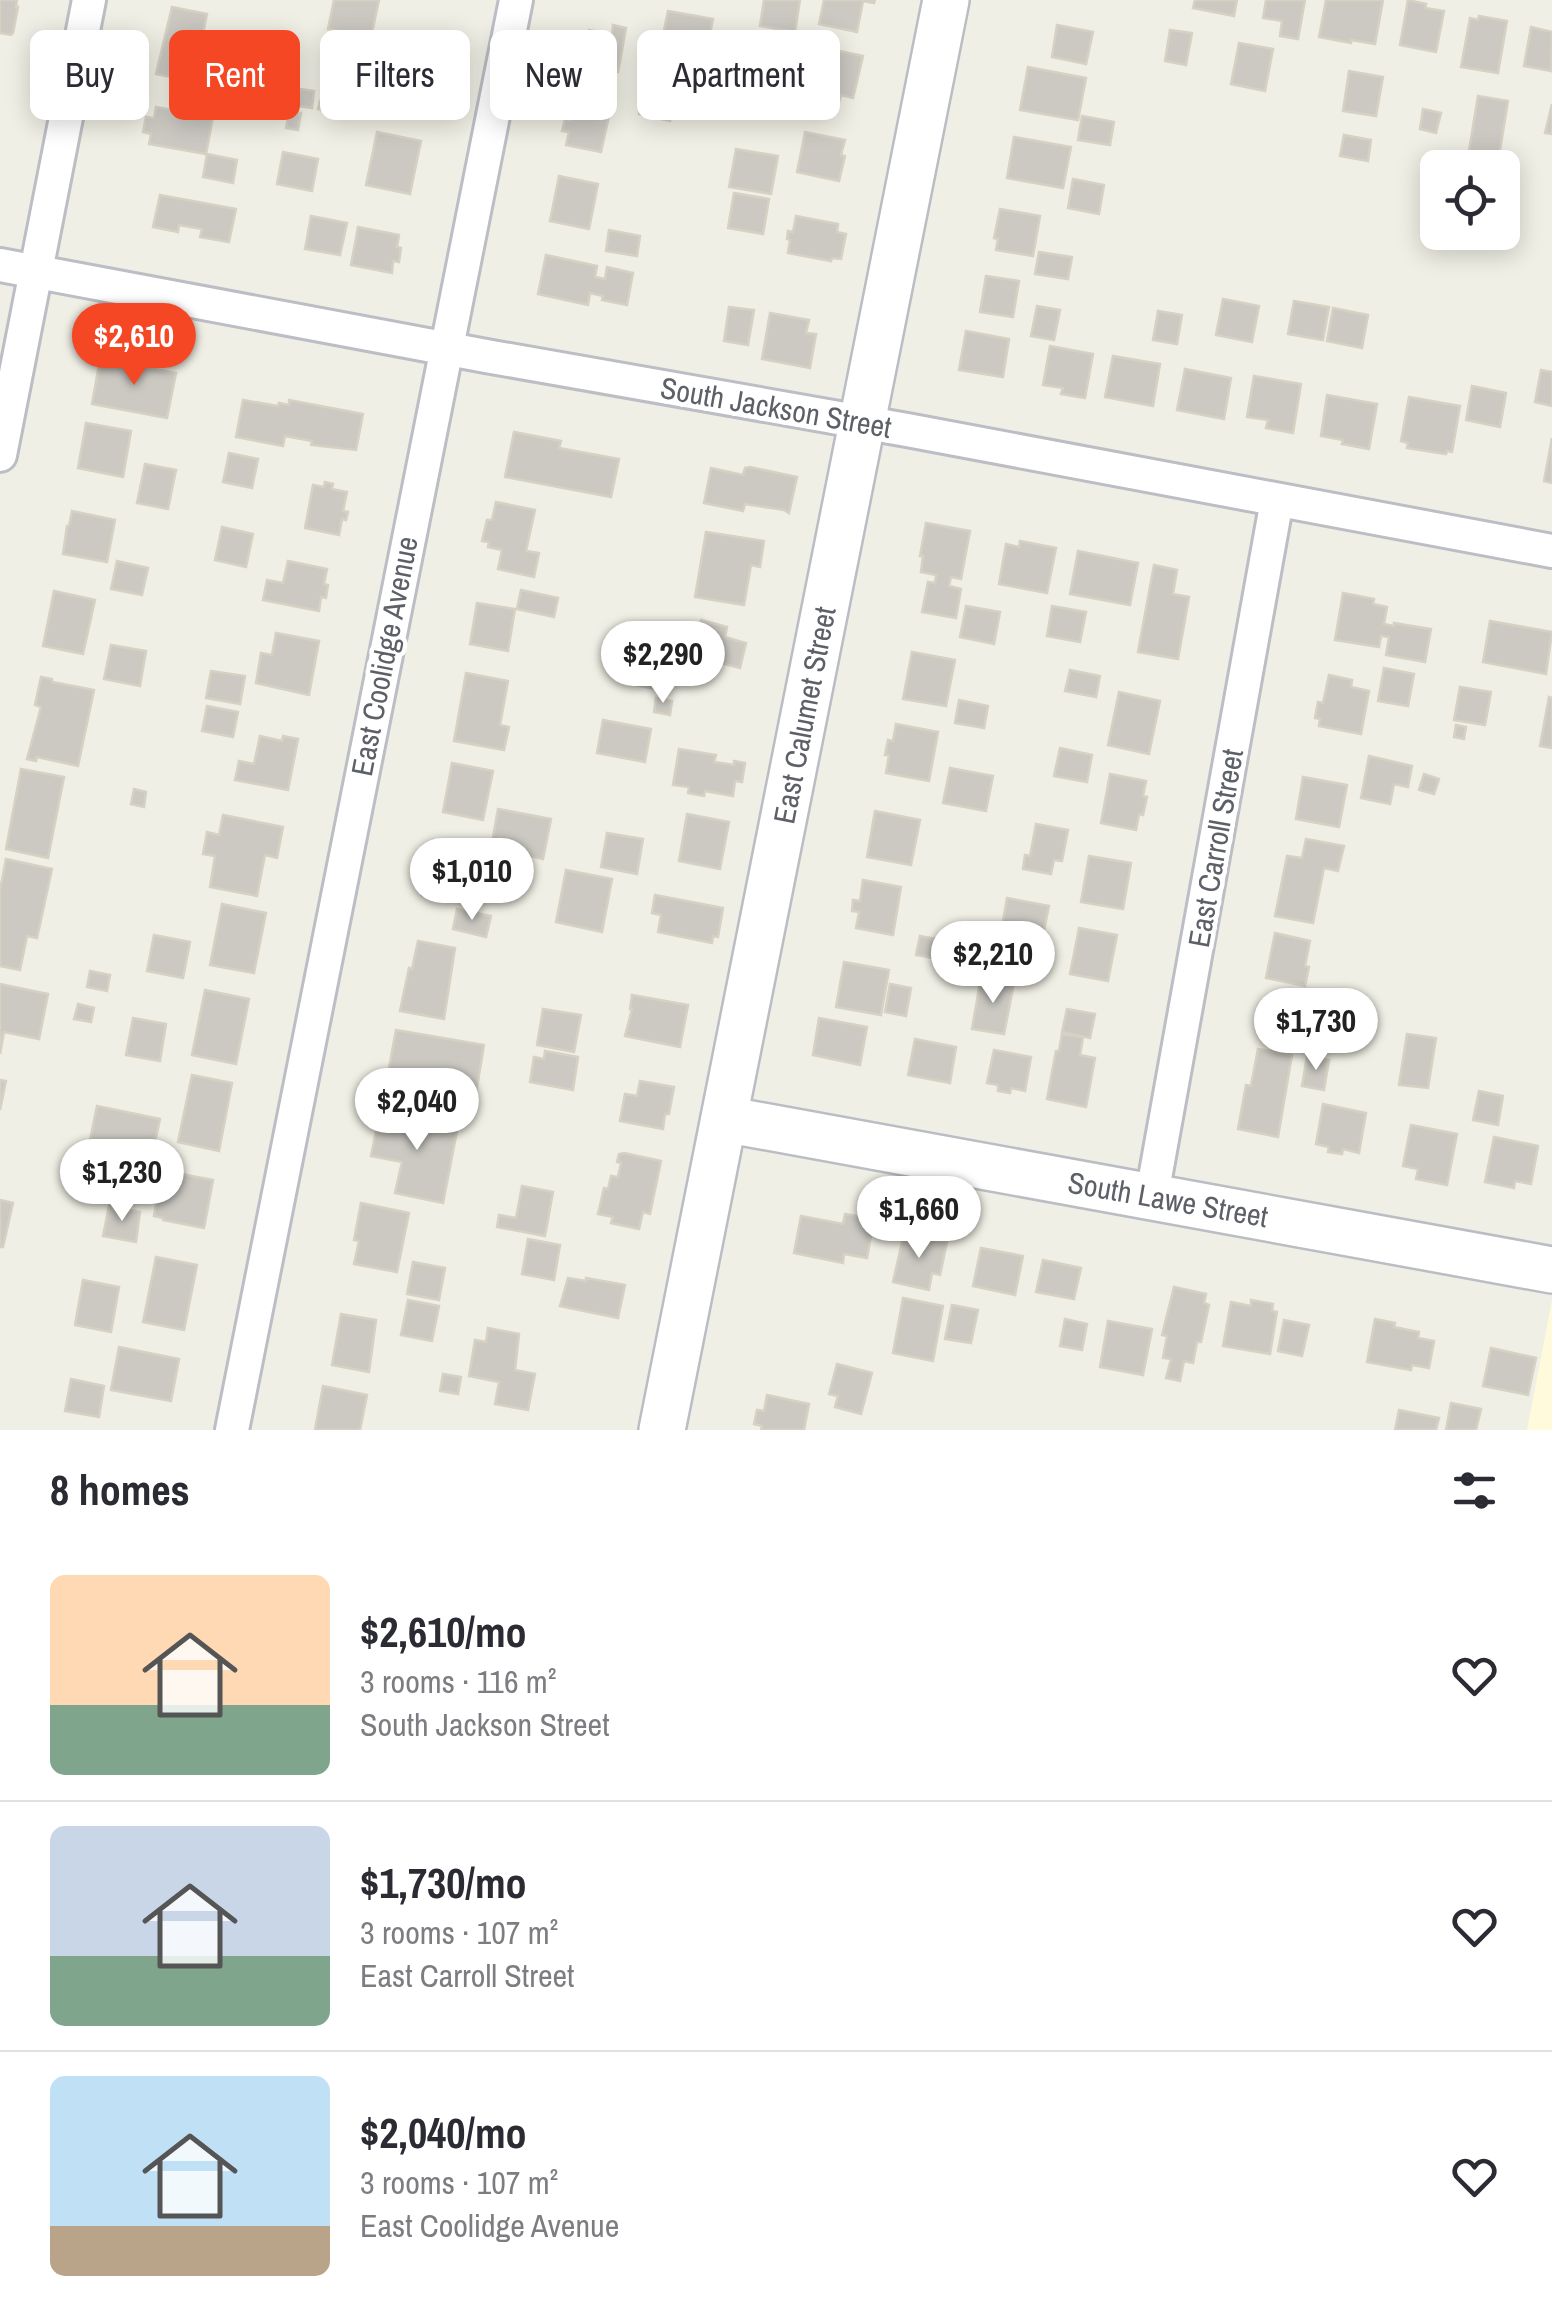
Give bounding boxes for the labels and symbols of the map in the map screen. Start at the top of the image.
pin: $2,610 [53,303,215,388]
street label: South Jackson Street [657,367,895,447]
street label: East Coolidge Avenue [341,533,427,779]
street label: East Calumet Street [763,603,845,827]
pin: $2,290 [582,621,744,706]
street label: East Carroll Street [1178,745,1252,950]
pin: $1,010 [391,838,553,923]
pin: $2,210 [912,921,1074,1006]
pin: $1,730 [1235,988,1397,1073]
pin: $2,040 [336,1068,498,1153]
pin: $1,230 [41,1139,203,1224]
street label: South Lawe Street [1065,1162,1271,1236]
pin: $1,660 [838,1176,1000,1261]

